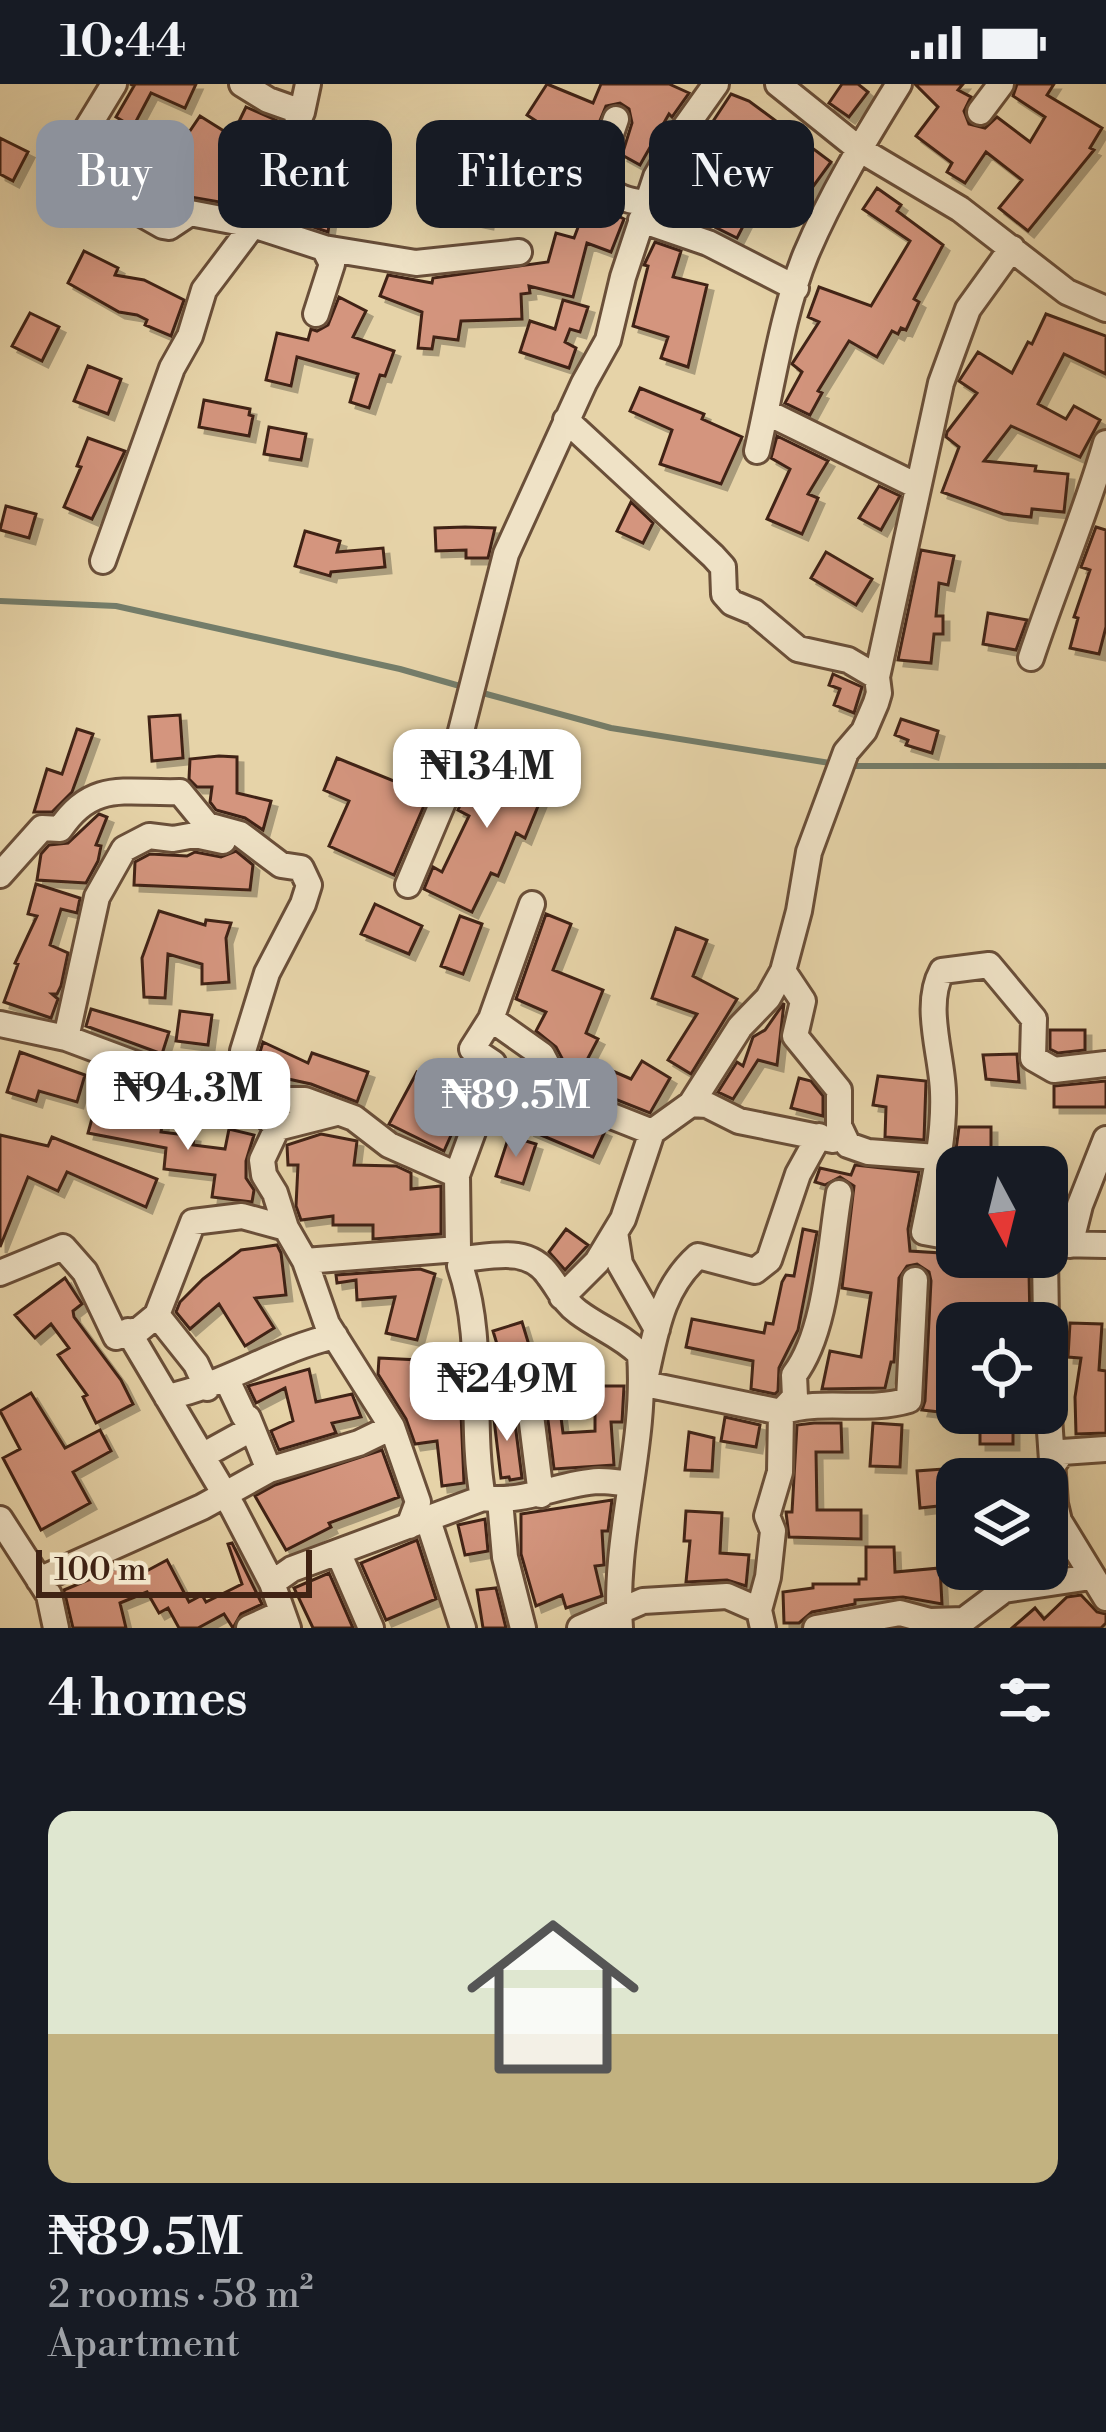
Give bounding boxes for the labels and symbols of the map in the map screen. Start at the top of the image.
pin: ₦134M [403,729,571,831]
pin: ₦94.3M [90,1051,286,1153]
pin: ₦89.5M [418,1058,614,1160]
north arrow [936,1146,1068,1278]
pin: ₦249M [423,1342,591,1444]
scale bar [36,1544,312,1597]

